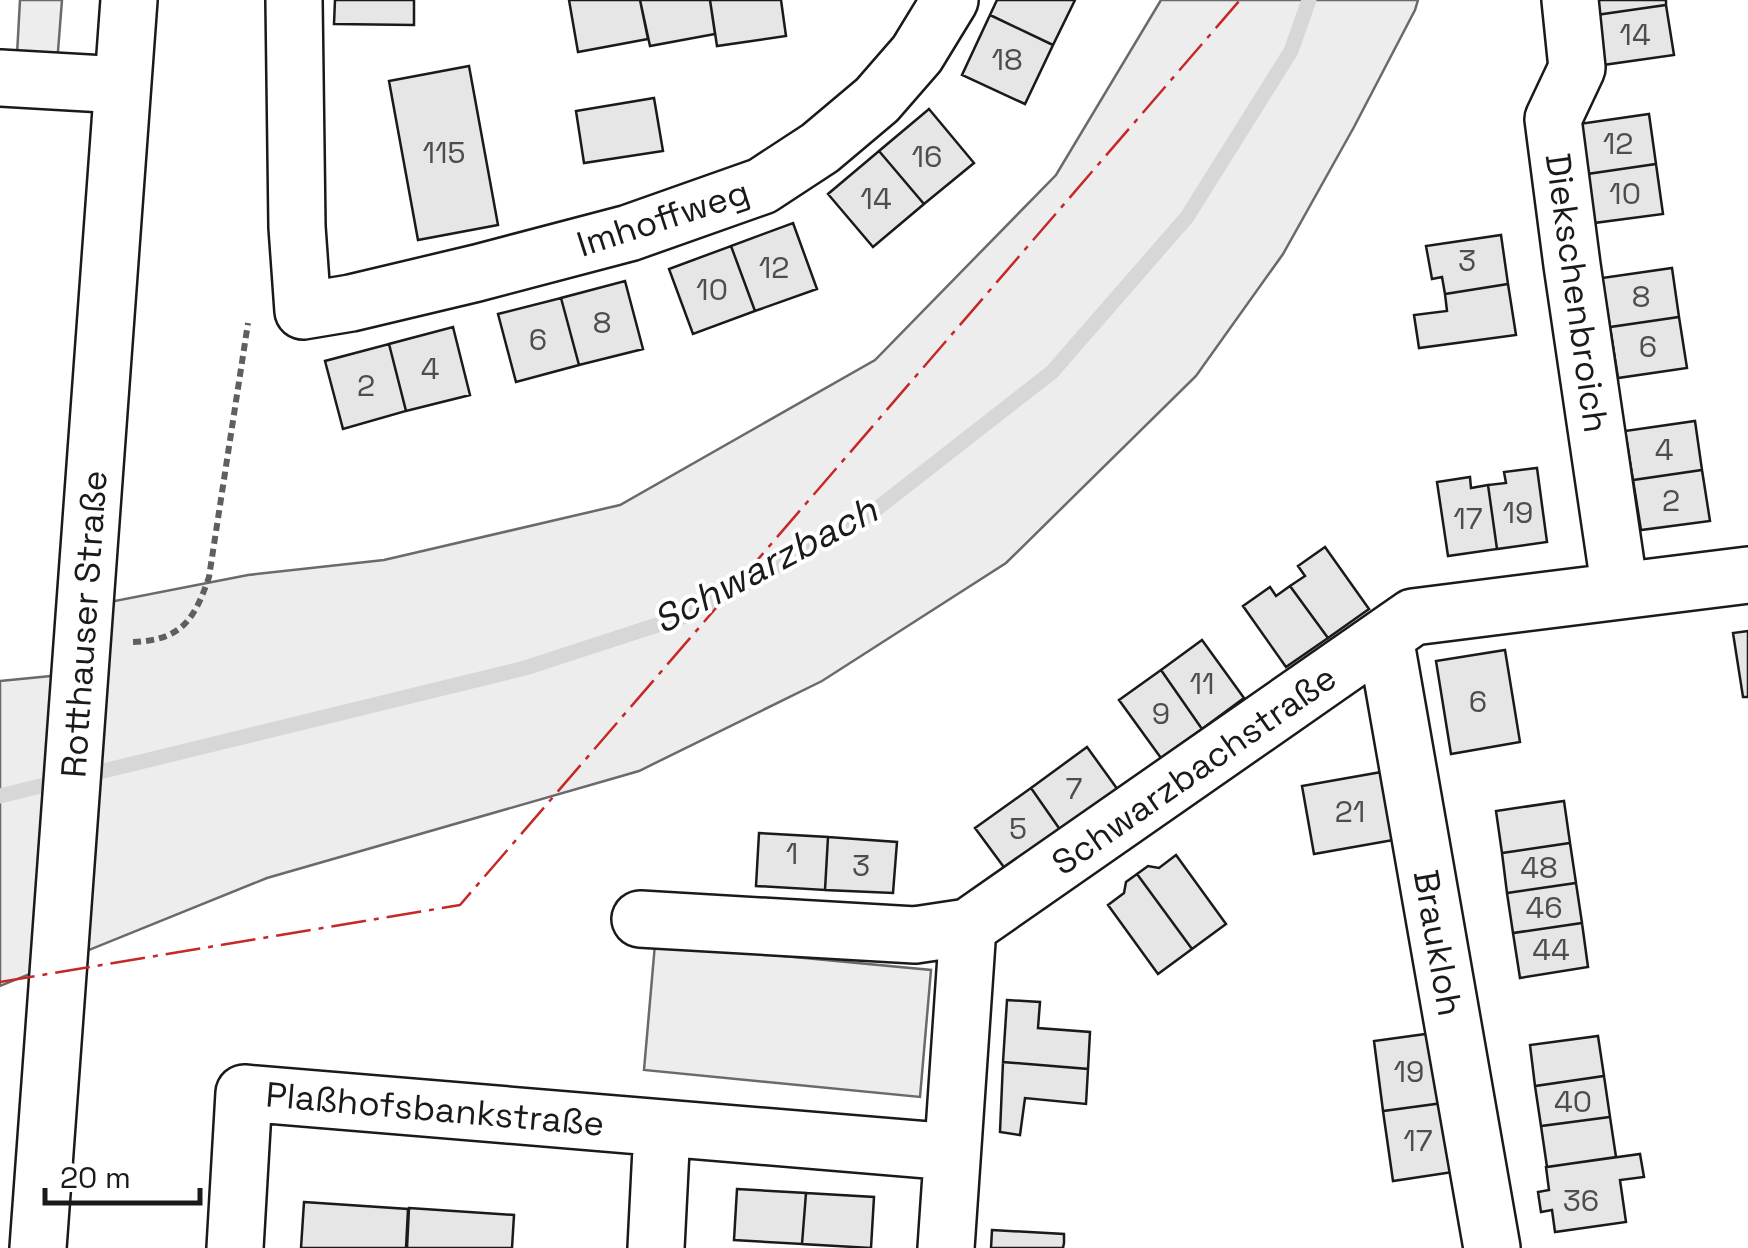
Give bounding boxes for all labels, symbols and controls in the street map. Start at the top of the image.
house number: 14 [1619,15,1651,54]
house number: 18 [991,40,1023,79]
house number: 12 [1603,124,1633,163]
house number: 115 [422,133,466,172]
house number: 16 [912,137,942,176]
street label: Diekschenbroich [1536,151,1618,435]
street label: Imhoffweg [571,169,755,267]
house number: 10 [1609,174,1641,213]
house number: 14 [860,179,892,218]
house number: 3 [1458,241,1476,280]
house number: 12 [759,248,789,287]
house number: 10 [696,270,728,309]
house number: 8 [1632,277,1650,316]
house number: 8 [593,303,611,342]
house number: 6 [529,320,547,359]
house number: 6 [1639,327,1657,366]
house number: 4 [421,349,439,388]
house number: 2 [357,366,375,405]
house number: 4 [1655,430,1673,469]
street label: Rotthauser Straße [51,469,117,779]
house number: 2 [1662,481,1680,520]
water label: Schwarzbach [645,485,886,644]
house number: 19 [1503,493,1533,532]
house number: 17 [1453,499,1483,538]
street label: Schwarzbachstraße [1043,655,1345,885]
house number: 11 [1189,664,1215,703]
house number: 6 [1469,682,1487,721]
house number: 9 [1152,694,1170,733]
house number: 7 [1066,769,1082,808]
house number: 21 [1335,792,1365,831]
house number: 5 [1009,809,1027,848]
house number: 1 [786,834,798,873]
house number: 3 [852,846,870,885]
house number: 48 [1520,848,1558,887]
street label: Braukloh [1404,867,1472,1019]
house number: 46 [1525,888,1563,927]
house number: 44 [1532,930,1570,969]
house number: 19 [1394,1052,1424,1091]
street label: Plaßhofsbankstraße [264,1072,606,1146]
house number: 40 [1554,1082,1592,1121]
house number: 17 [1403,1121,1433,1160]
scale bar [45,1143,200,1205]
text: 20 m [60,1158,131,1197]
house number: 36 [1563,1181,1599,1220]

